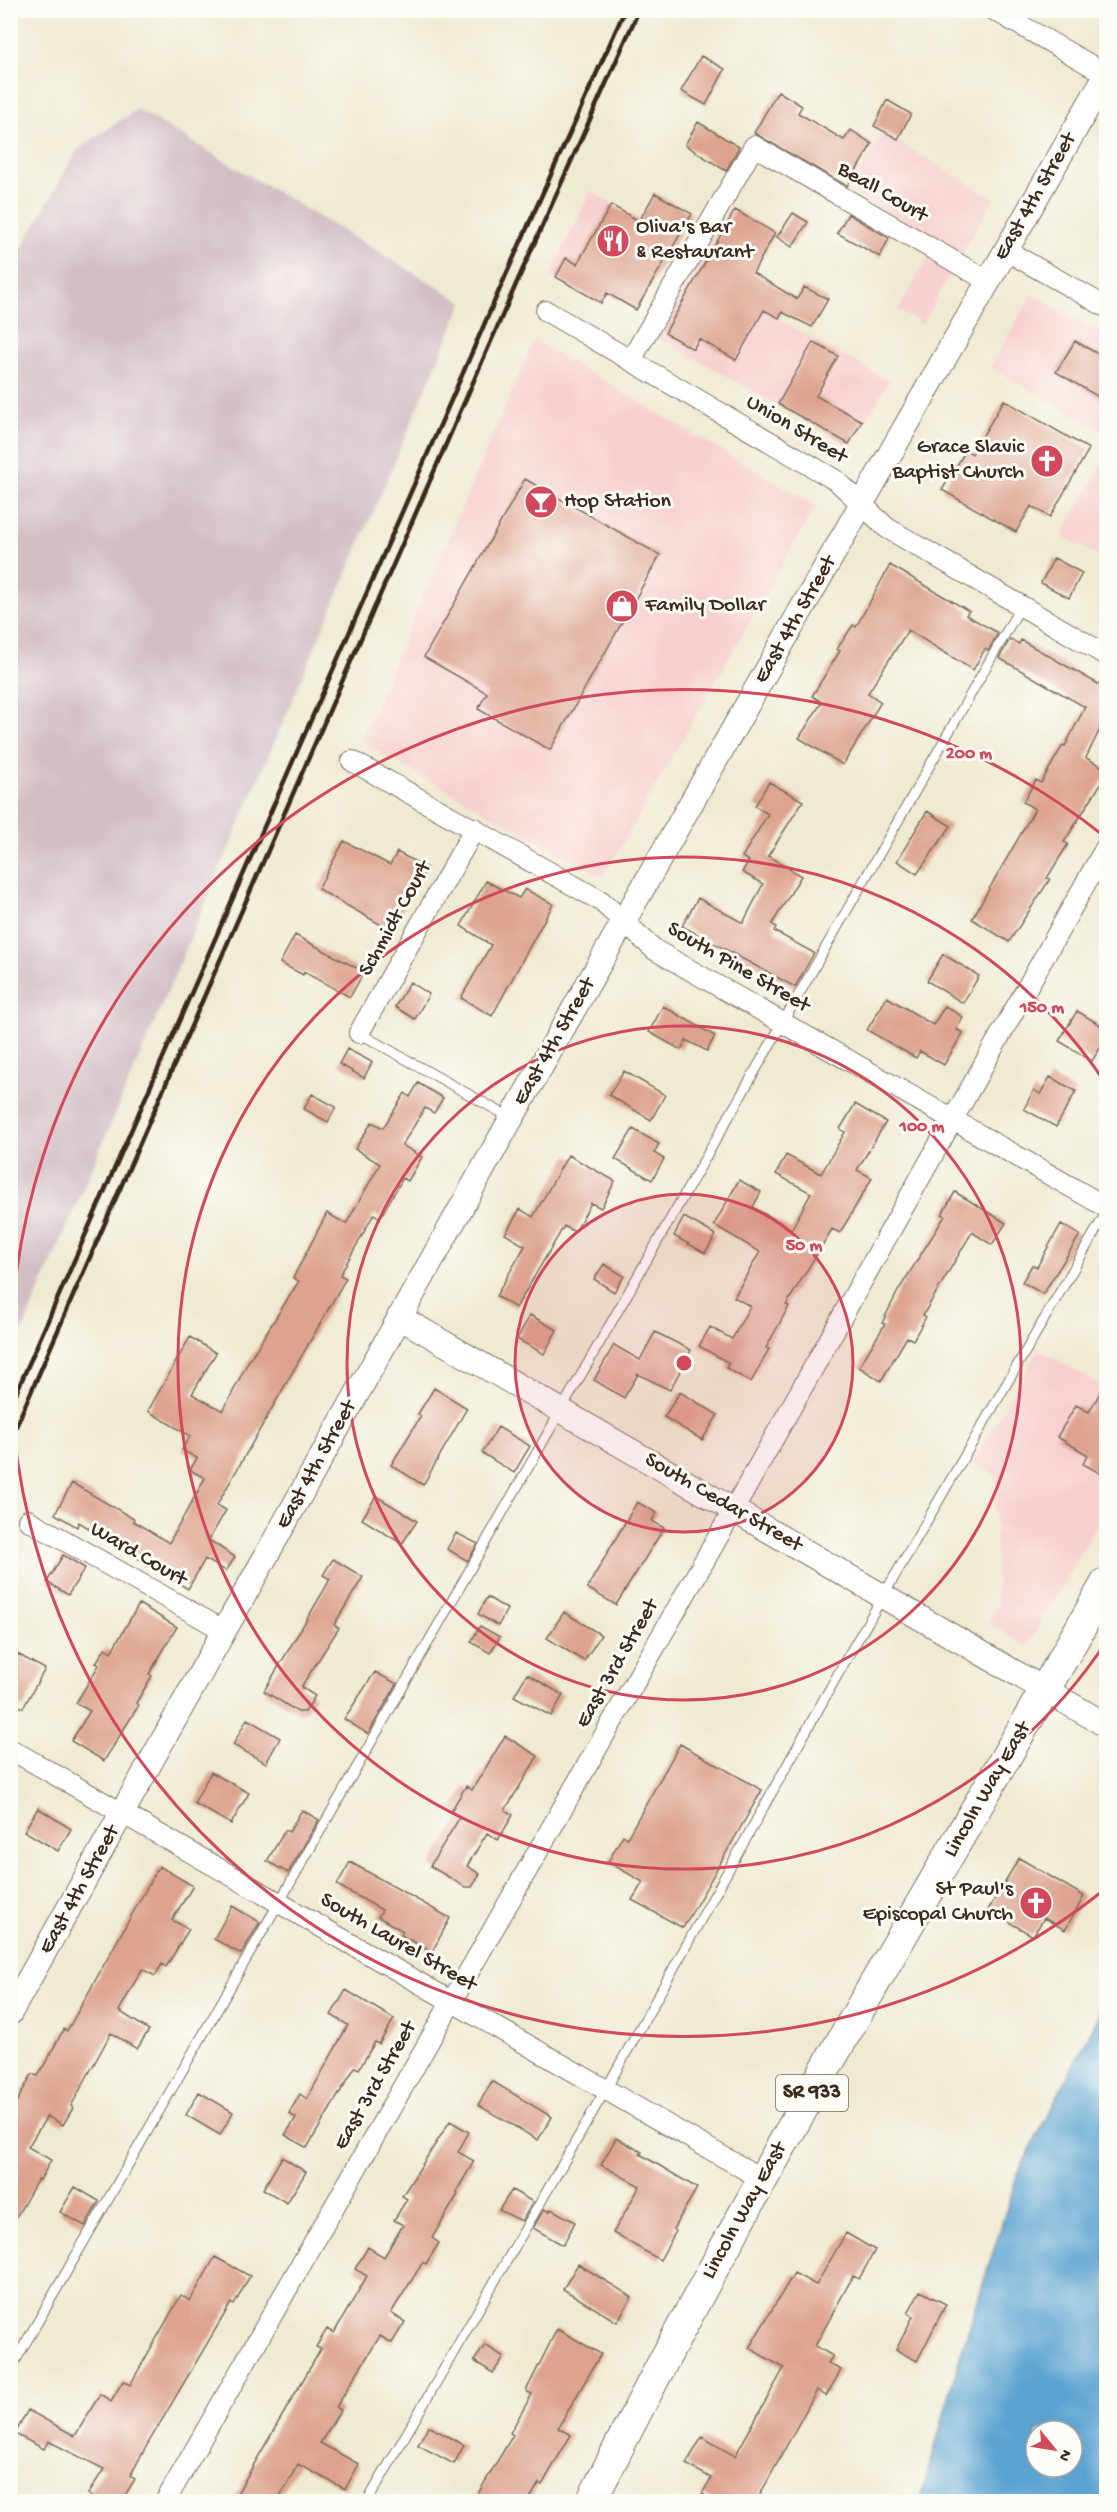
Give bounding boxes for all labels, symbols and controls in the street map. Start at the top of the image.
street label: East 4th Street [989,127,1084,266]
street label: Beall Court [831,156,934,230]
place label: Oliva's Bar & Restaurant [636,215,755,266]
restaurant icon: Oliva's Bar & Restaurant [595,223,631,259]
street label: Union Street [741,390,853,471]
place label: Grace Slavic Baptist Church [892,435,1026,486]
church icon: Grace Slavic Baptist Church [1029,443,1065,479]
bar icon: Hop Station [523,484,559,520]
place label: Hop Station [564,489,672,515]
street label: East 4th Street [749,550,844,689]
shop icon: Family Dollar [604,588,640,624]
place label: Family Dollar [644,593,767,619]
text: 200 m [946,744,992,765]
street label: Schmidt Court [354,855,439,981]
street label: South Pine Street [662,917,816,1020]
street label: East 4th Street [508,972,603,1111]
text: 150 m [1019,998,1064,1019]
text: 100 m [899,1117,945,1138]
text: 50 m [786,1236,823,1257]
centre of rings [674,1353,694,1373]
street label: East 4th Street [271,1394,364,1534]
street label: South Cedar Street [639,1447,808,1560]
street label: Ward Court [85,1517,193,1594]
street label: East 3rd Street [571,1593,666,1733]
street label: Lincoln Way East [939,1716,1038,1863]
street label: East 4th Street [34,1819,127,1959]
place label: St Paul's Episcopal Church [862,1877,1014,1928]
church icon: St Paul's Episcopal Church [1018,1885,1054,1921]
street label: South Laurel Street [315,1888,483,1999]
street label: East 3rd Street [329,2015,424,2155]
road number: SR 933 [776,2075,848,2111]
street label: Lincoln Way East [697,2136,794,2284]
north arrow [1024,2419,1084,2479]
text: N [1053,2445,1075,2464]

